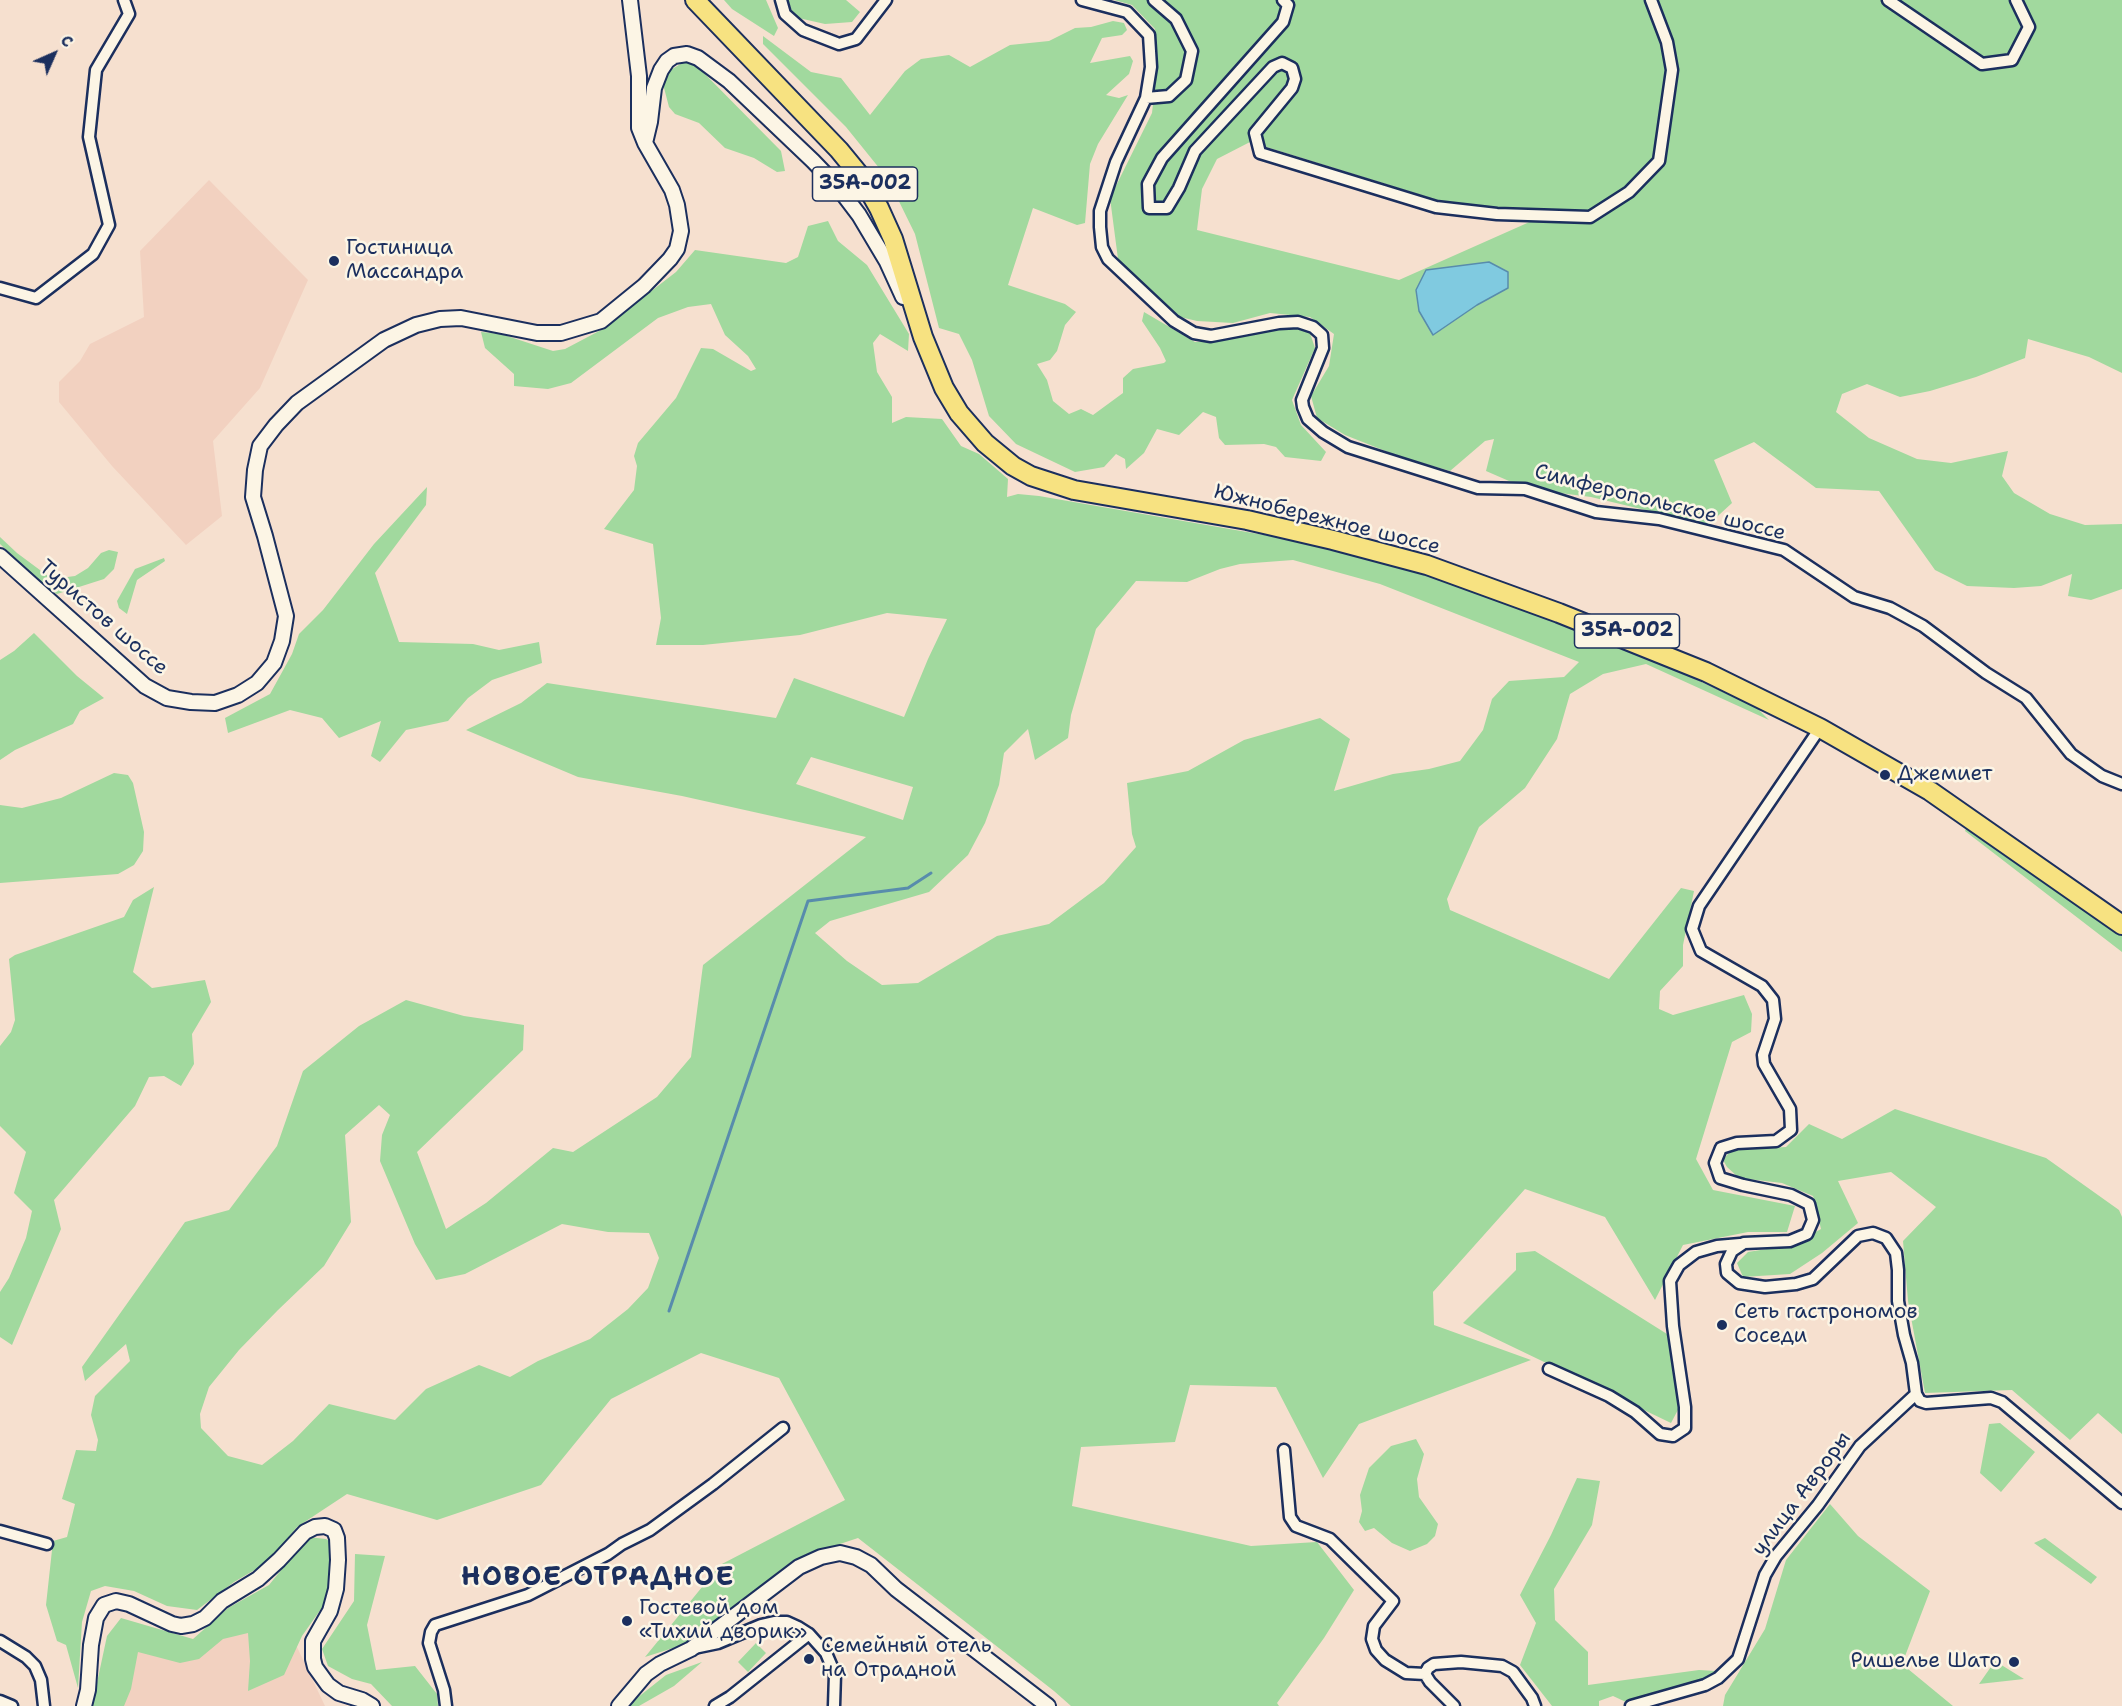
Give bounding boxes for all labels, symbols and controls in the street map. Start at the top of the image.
north arrow [24,24,84,84]
text: С [56,30,78,52]
road number: 35А-002 [812,167,918,201]
place label: Гостиница Массандра [346,236,463,286]
marker: Гостиница Массандра [327,254,341,268]
street label: Симферопольское шоссе [1532,460,1788,546]
street label: Южнобережное шоссе [1211,480,1443,560]
street label: Туристов шоссе [33,555,173,681]
road number: 35А-002 [1574,614,1680,648]
place label: Джемиет [1897,762,1992,788]
marker: Джемиет [1878,768,1892,782]
place label: Сеть гастрономов Соседи [1734,1300,1918,1350]
marker: Сеть гастрономов Соседи [1715,1318,1729,1332]
street label: улица Авроры [1747,1427,1857,1561]
district label: НОВОЕ ОТРАДНОЕ [461,1562,735,1594]
place label: Гостевой дом «Тихий дворик» [639,1596,807,1646]
marker: Гостевой дом «Тихий дворик» [620,1614,634,1628]
place label: Семейный отель на Отрадной [821,1634,992,1684]
place label: Ришелье Шато [1850,1649,2002,1675]
marker: Семейный отель на Отрадной [802,1652,816,1666]
marker: Ришелье Шато [2007,1655,2021,1669]

